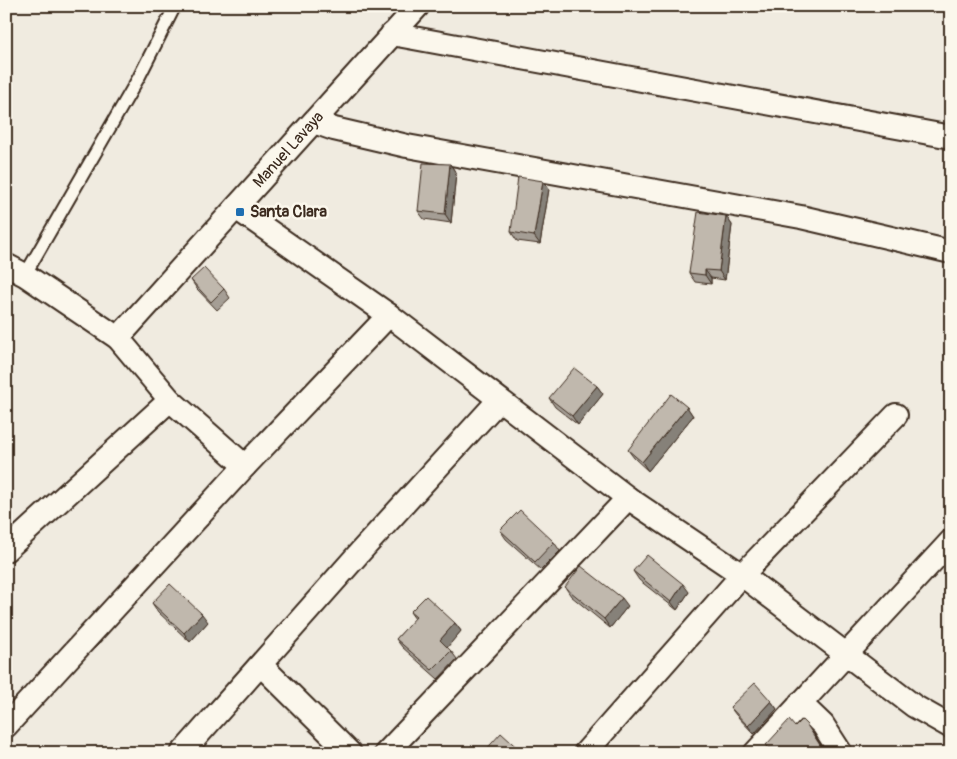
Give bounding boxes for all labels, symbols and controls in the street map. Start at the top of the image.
street label: Manuel Lavaya [249,107,328,192]
place label: Santa Clara [250,202,327,222]
marker: Santa Clara [234,206,246,218]

